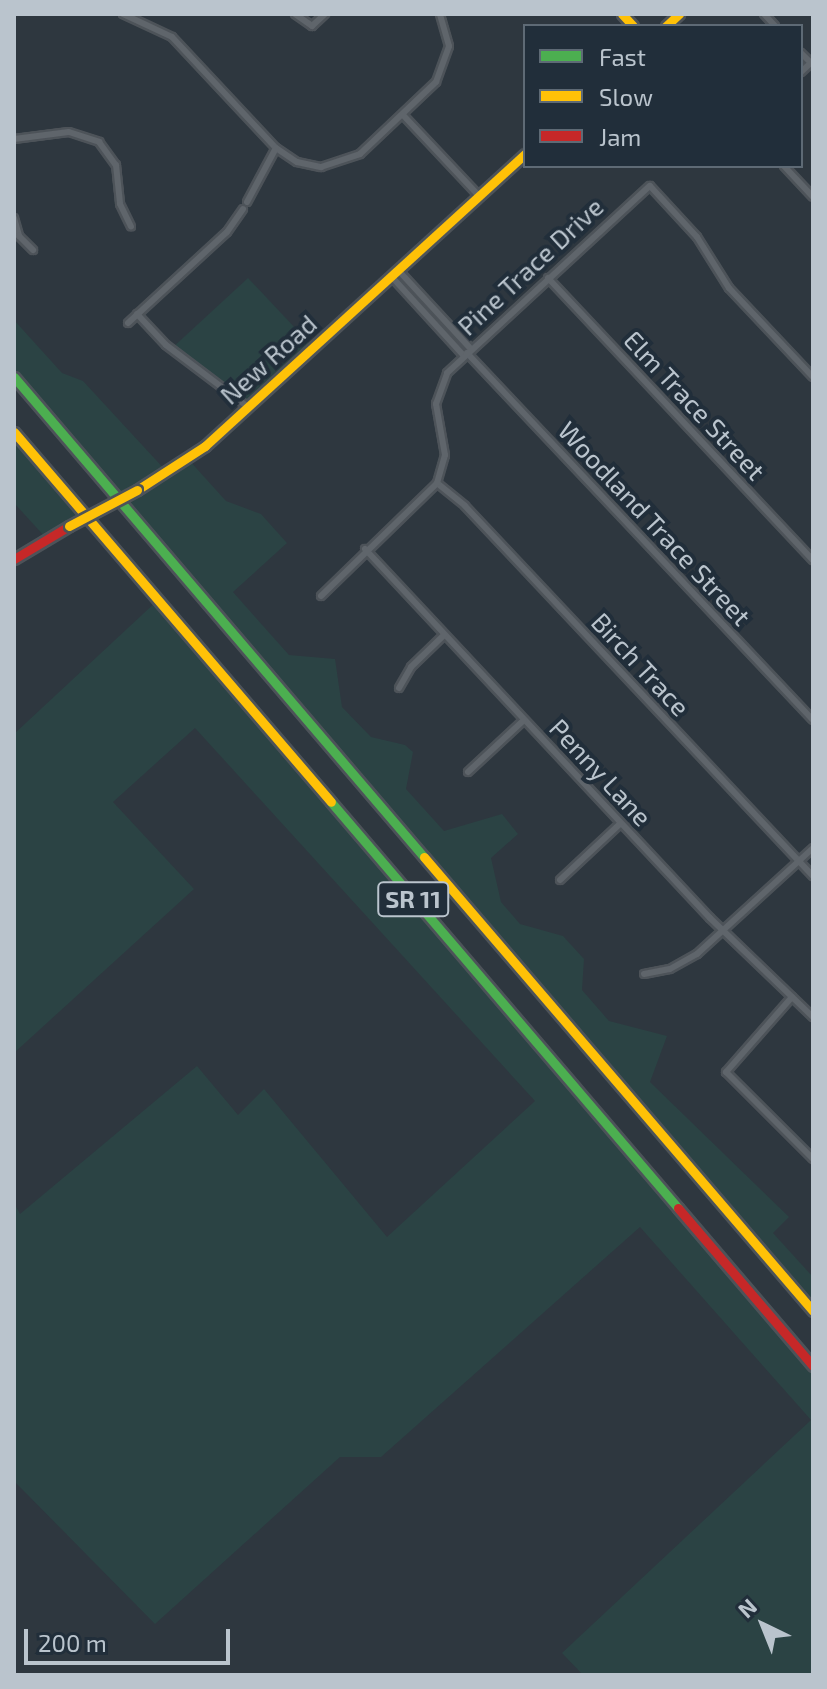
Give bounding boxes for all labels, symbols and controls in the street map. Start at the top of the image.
legend [523,24,803,168]
text: Fast [599,42,646,71]
text: Slow [599,82,653,111]
text: Jam [599,122,641,151]
street label: Pine Trace Drive [451,190,609,342]
street label: New Road [213,307,323,411]
street label: Elm Trace Street [618,324,772,486]
street label: Woodland Trace Street [552,414,758,632]
street label: Birch Trace [585,606,697,722]
street label: Penny Lane [543,712,659,832]
road number: SR 11 [377,879,449,919]
north arrow [723,1585,803,1665]
text: N [732,1593,761,1622]
scale bar [28,1613,234,1663]
text: 200 m [38,1628,107,1657]

